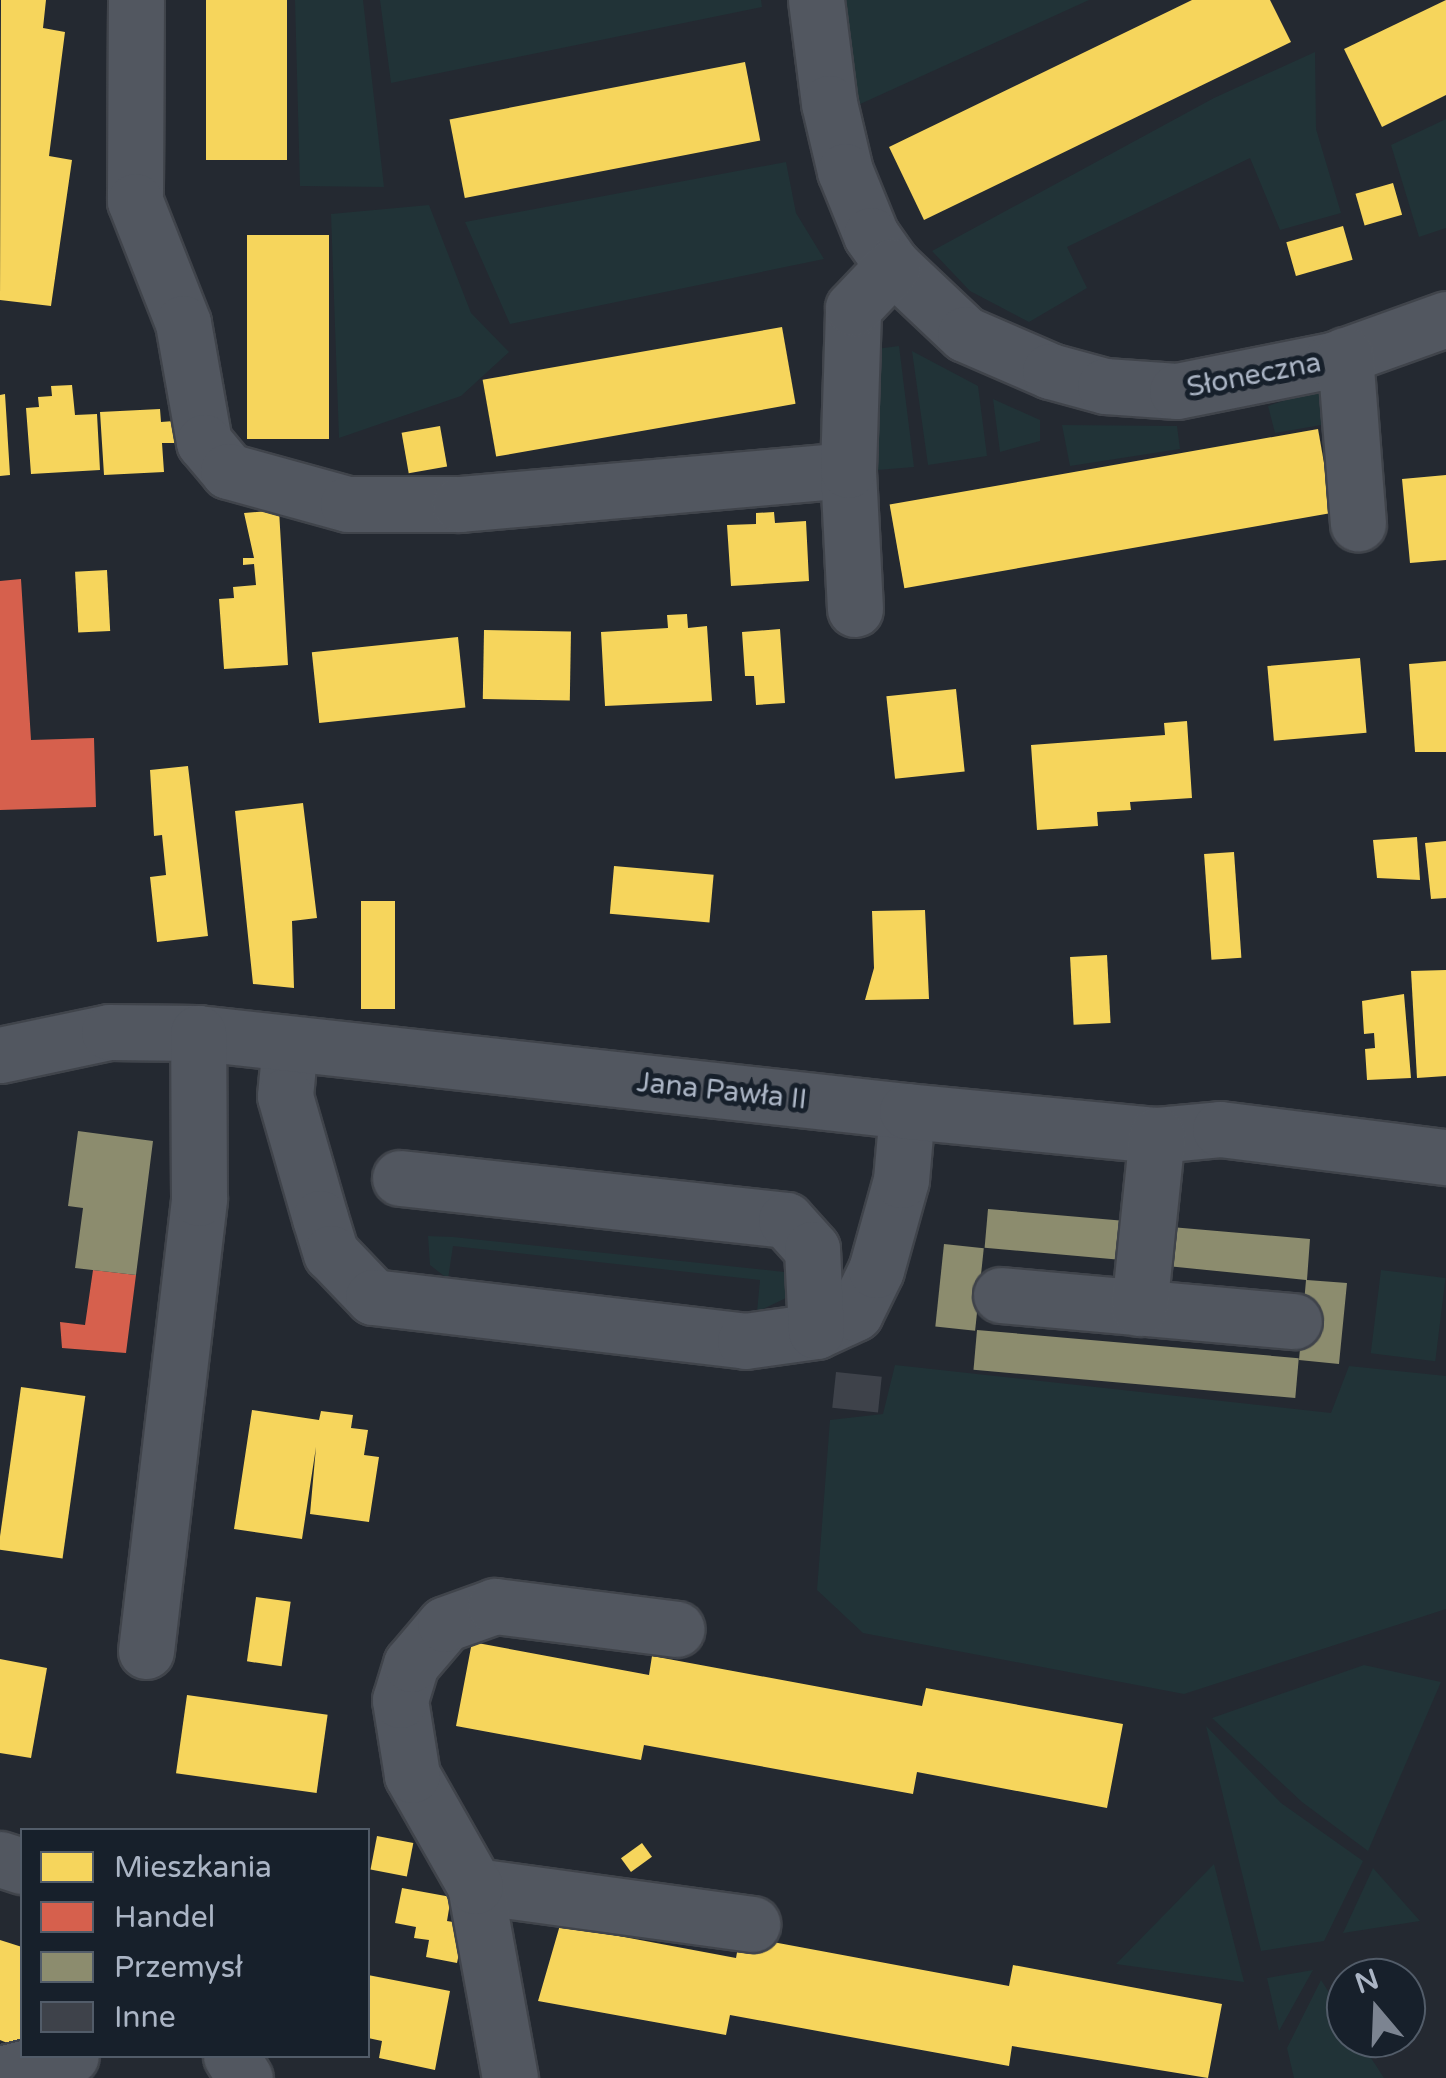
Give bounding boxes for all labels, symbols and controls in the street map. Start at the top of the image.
street label: Słoneczna [1184,346,1324,404]
street label: Jana Pawła II [635,1065,809,1117]
legend [20,1828,370,2058]
text: Mieszkania [114,1849,272,1886]
text: Handel [114,1899,215,1936]
text: Przemysł [114,1949,243,1986]
north arrow [1326,1958,1426,2058]
text: N [1351,1962,1383,2001]
text: Inne [114,1999,176,2036]

